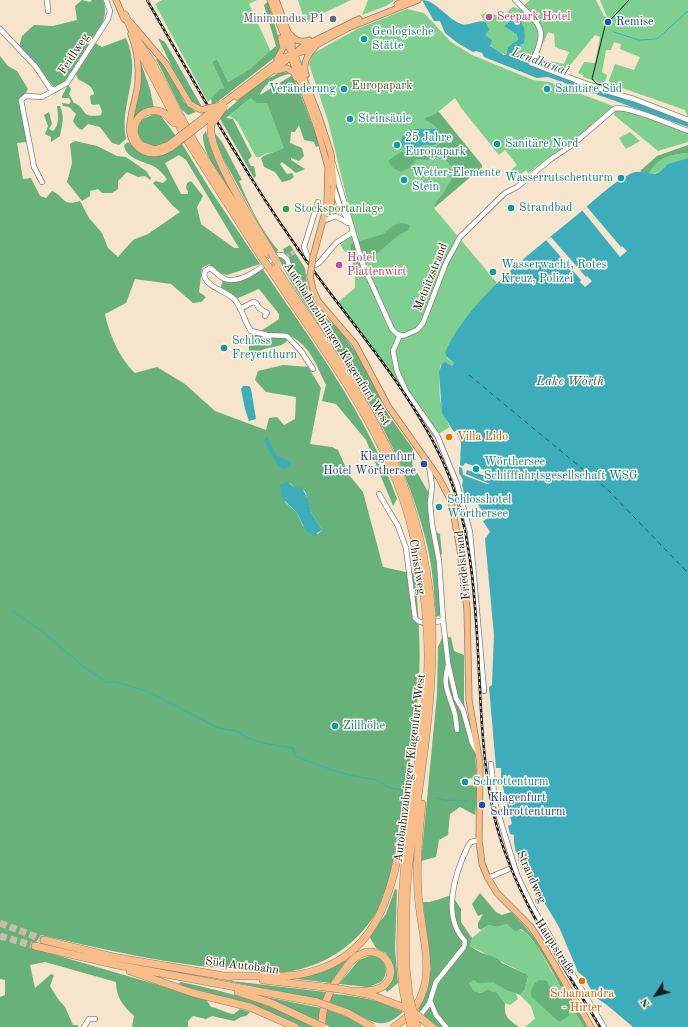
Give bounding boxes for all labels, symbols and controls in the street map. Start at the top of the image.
place label: Seepark Hotel [497,10,571,24]
place label: Minimundus P1 [243,12,325,26]
marker: Seepark Hotel [484,12,494,22]
marker: Minimundus P1 [328,14,338,24]
place label: Remise [616,15,654,29]
marker: Remise [603,17,613,27]
place label: Geologische Stätte [372,25,434,53]
street label: Feidlweg [55,31,93,77]
marker: Geologische Stätte [359,34,369,44]
water label: Lendkanal [509,44,571,80]
park label: Europapark [351,79,413,93]
place label: Veränderung [269,82,336,96]
place label: Sanitäre Süd [555,82,622,96]
marker: Veränderung [339,84,349,94]
marker: Sanitäre Süd [542,84,552,94]
place label: Steinsäule [358,112,411,126]
marker: Steinsäule [345,114,355,124]
place label: 25 Jahre Europapark [405,131,466,159]
place label: Sanitäre Nord [505,137,578,151]
marker: Sanitäre Nord [492,139,502,149]
marker: 25 Jahre Europapark [392,140,402,150]
place label: Wetter-Elemente Stein [412,166,501,194]
place label: Wasserrutschenturm [505,171,613,185]
marker: Wasserrutschenturm [616,173,626,183]
marker: Wetter-Elemente Stein [399,175,409,185]
place label: Strandbad [519,201,573,215]
place label: Stocksportanlage [294,202,383,216]
marker: Strandbad [506,203,516,213]
marker: Stocksportanlage [281,204,291,214]
street label: Metnitzstrand [411,241,451,313]
place label: Hotel Plattenwirt [347,251,406,279]
place label: Wasserwacht, Rotes Kreuz, Polizei [501,258,607,286]
street label: Autobahnzubringer Klagenfurt West [281,260,393,428]
marker: Hotel Plattenwirt [334,260,344,270]
marker: Wasserwacht, Rotes Kreuz, Polizei [488,267,498,277]
place label: Schloss Freyenthurn [232,334,297,362]
marker: Schloss Freyenthurn [219,343,229,353]
water label: Lake Wörth [536,374,604,390]
place label: Villa Lido [457,430,508,444]
marker: Villa Lido [444,432,454,442]
place label: Klagenfurt Hotel Wörthersee [323,450,416,478]
place label: Wörthersee Schifffahrtsgesellschaft WSG [484,455,638,483]
marker: Klagenfurt Hotel Wörthersee [419,459,429,469]
marker: Wörthersee Schifffahrtsgesellschaft WSG [471,464,481,474]
place label: Schlosshotel Wörthersee [447,493,511,521]
marker: Schlosshotel Wörthersee [434,502,444,512]
street label: Friedelstrand [452,530,474,600]
street label: Christlweg [405,538,429,596]
street label: Autobahnzubringer Klagenfurt West [391,673,429,863]
place label: Zillhöhe [343,719,385,733]
marker: Zillhöhe [330,721,340,731]
place label: Schrottenturm [473,775,549,789]
marker: Schrottenturm [460,777,470,787]
place label: Klagenfurt Schrottenturm [490,791,566,819]
marker: Klagenfurt Schrottenturm [477,800,487,810]
street label: Strandweg [513,849,549,905]
street label: Hauptstraße [531,916,579,978]
street label: Süd Autobahn [204,954,280,978]
north arrow [636,975,676,1015]
marker: Schamandra - Hirter [577,976,587,986]
place label: Schamandra - Hirter [550,987,614,1015]
text: N [639,996,653,1009]

